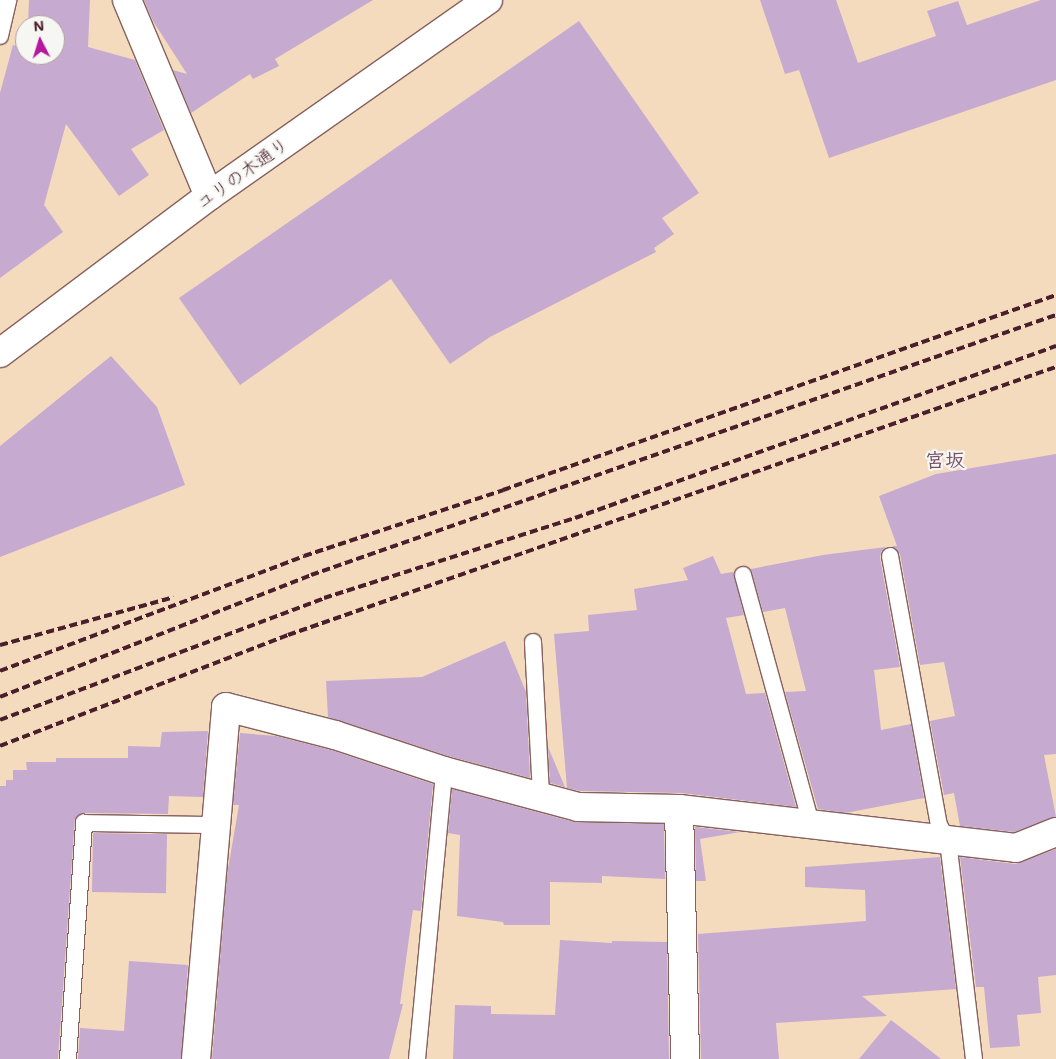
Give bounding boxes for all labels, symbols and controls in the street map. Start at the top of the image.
north arrow [15,15,65,65]
text: N [33,16,45,35]
street label: ユリの木通り [192,133,292,213]
district label: 宮坂 [925,447,965,471]

